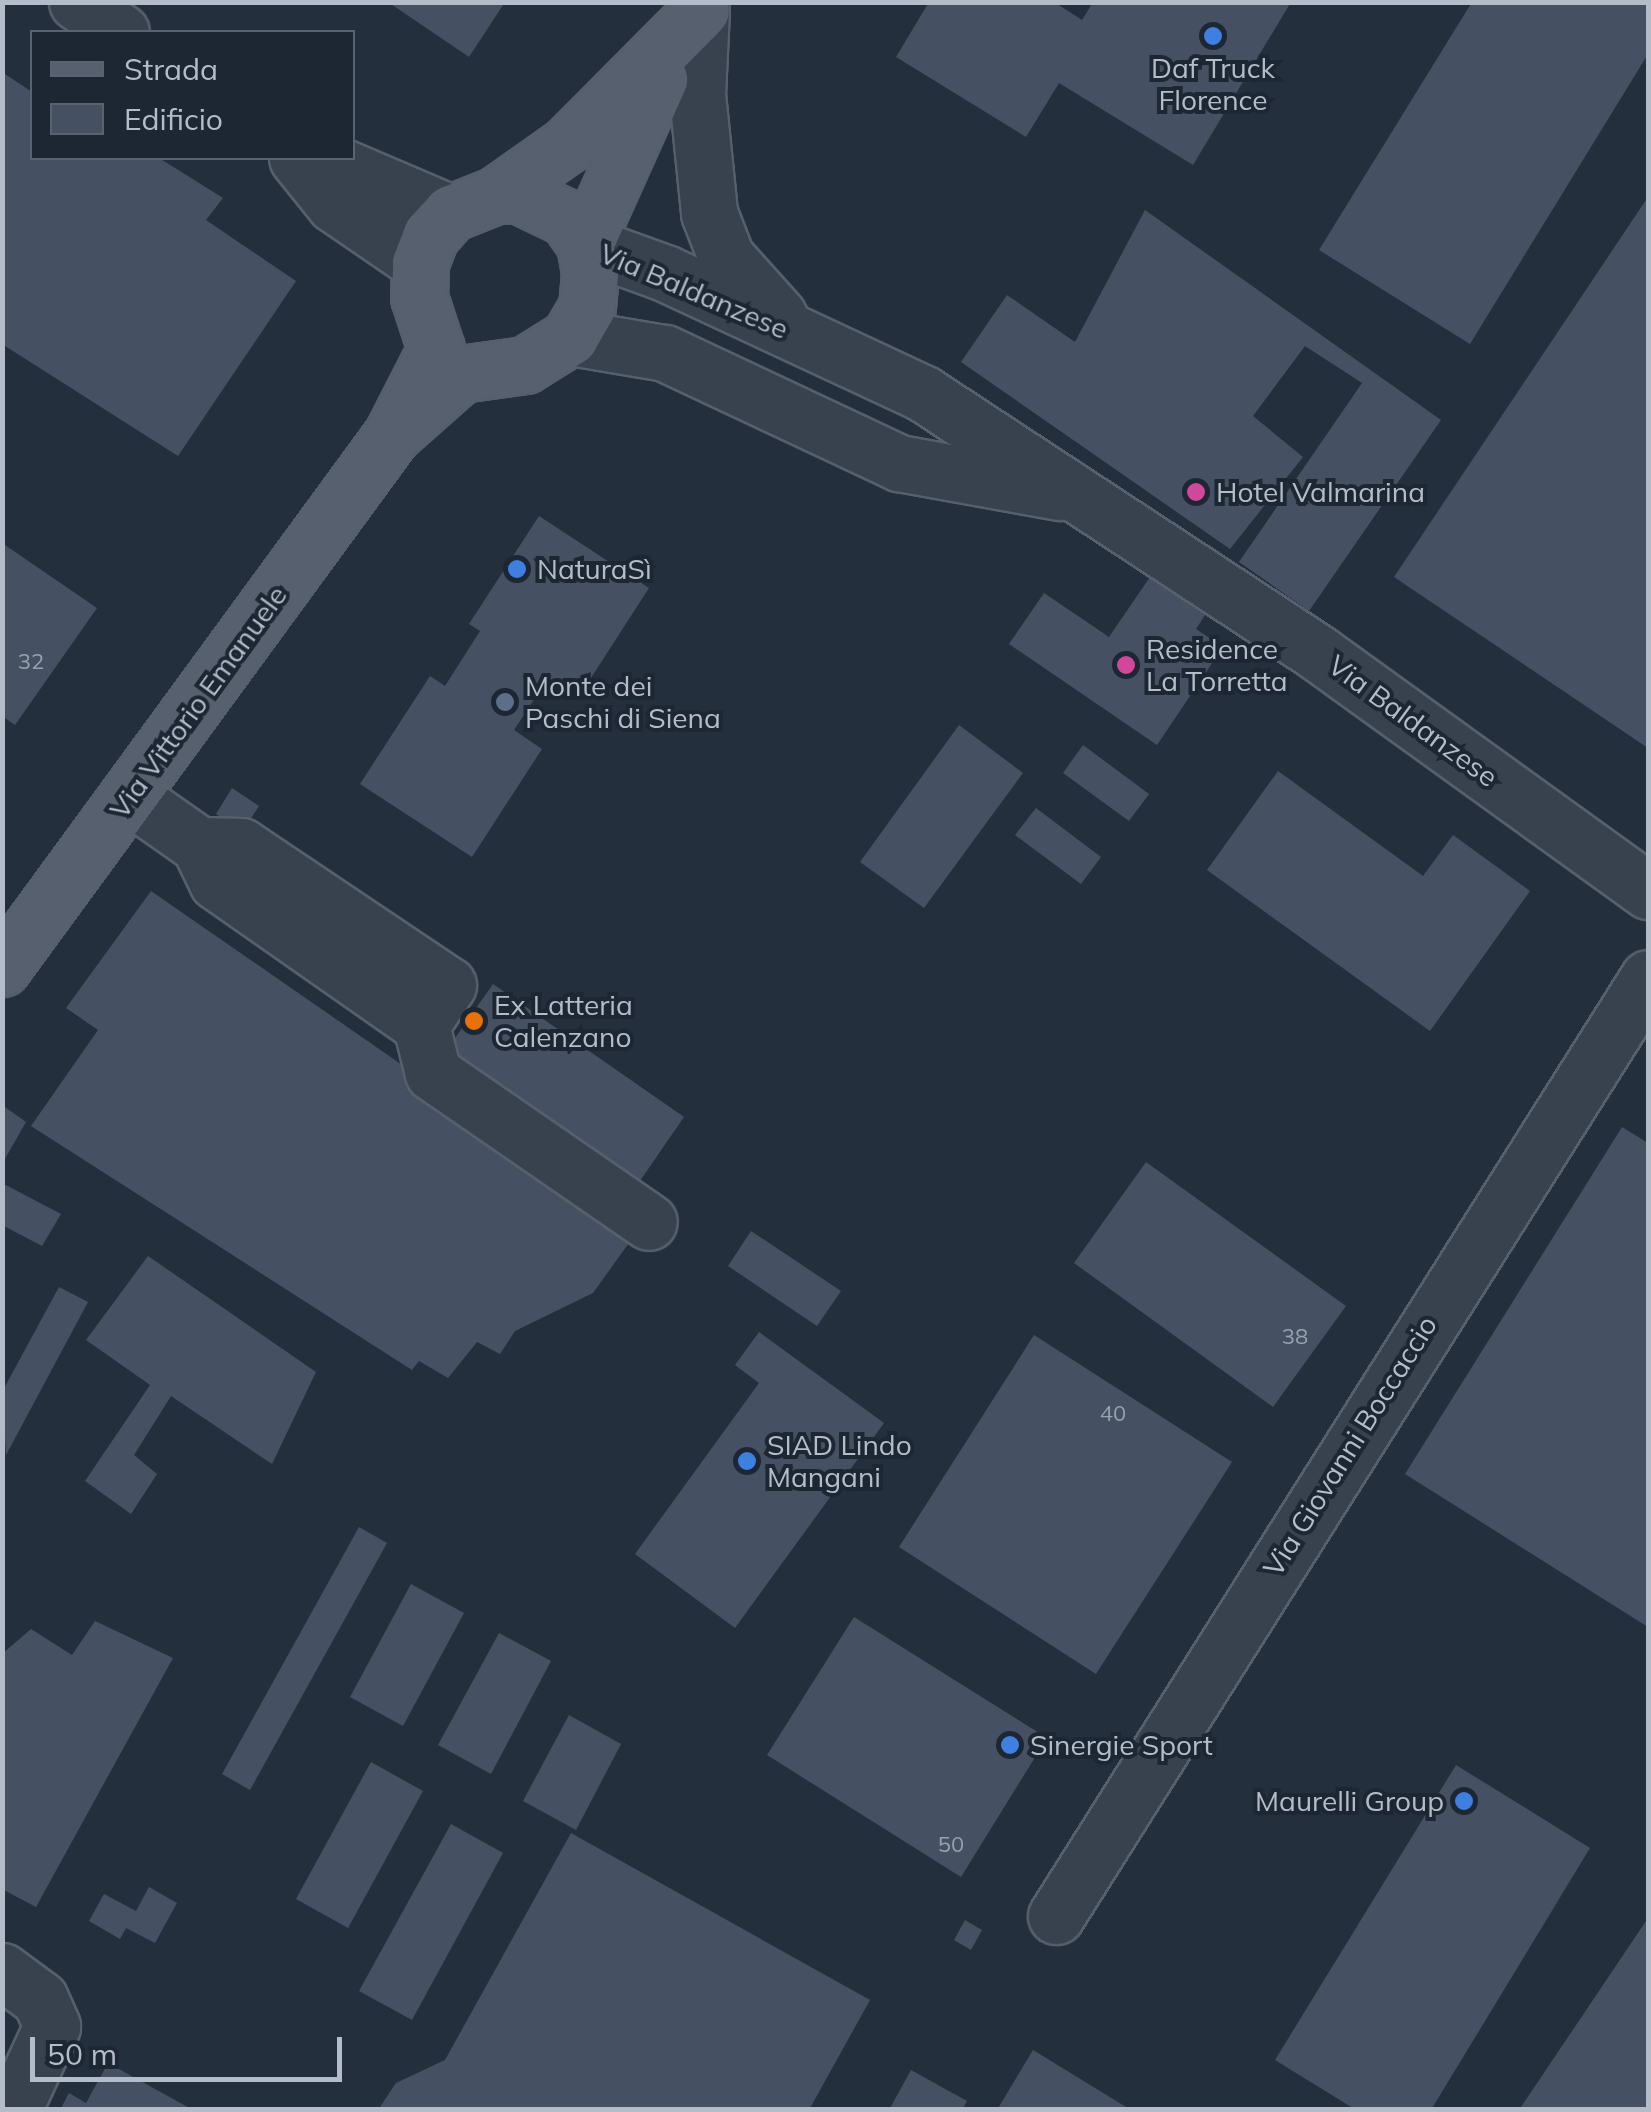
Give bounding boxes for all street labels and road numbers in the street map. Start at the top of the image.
street label: Via Baldanzese [595,236,793,346]
street label: Via Vittorio Emanuele [102,579,294,825]
street label: Via Baldanzese [1322,648,1504,794]
street label: Via Giovanni Boccaccio [1256,1310,1444,1582]

